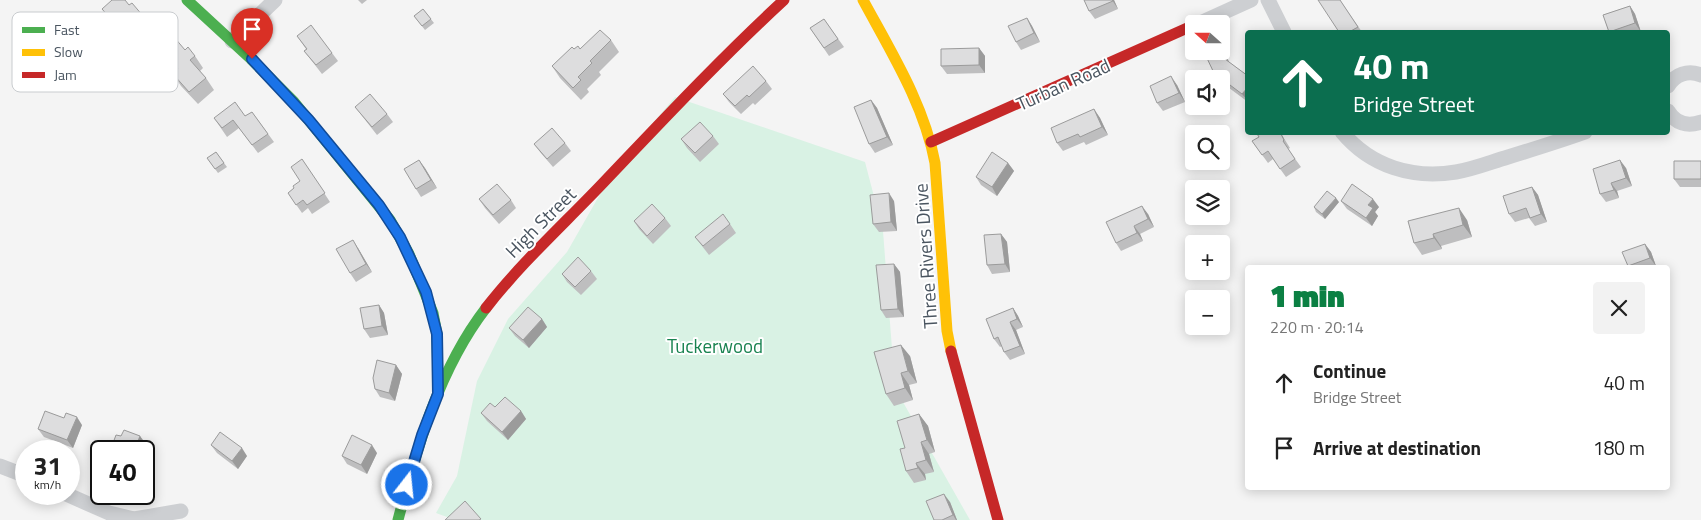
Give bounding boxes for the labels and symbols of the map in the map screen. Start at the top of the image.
pin [231,8,273,59]
legend [12,12,178,92]
north arrow [1185,15,1230,60]
text: Fast [54,19,79,40]
text: Slow [54,41,83,62]
street label: Turban Road [1011,50,1115,118]
text: Jam [54,64,77,85]
street label: High Street [498,180,582,264]
street label: Three Rivers Drive [905,182,945,330]
park label: Tuckerwood [667,331,763,360]
speed limit sign: 40 [90,440,155,505]
position arrow [380,458,432,510]

